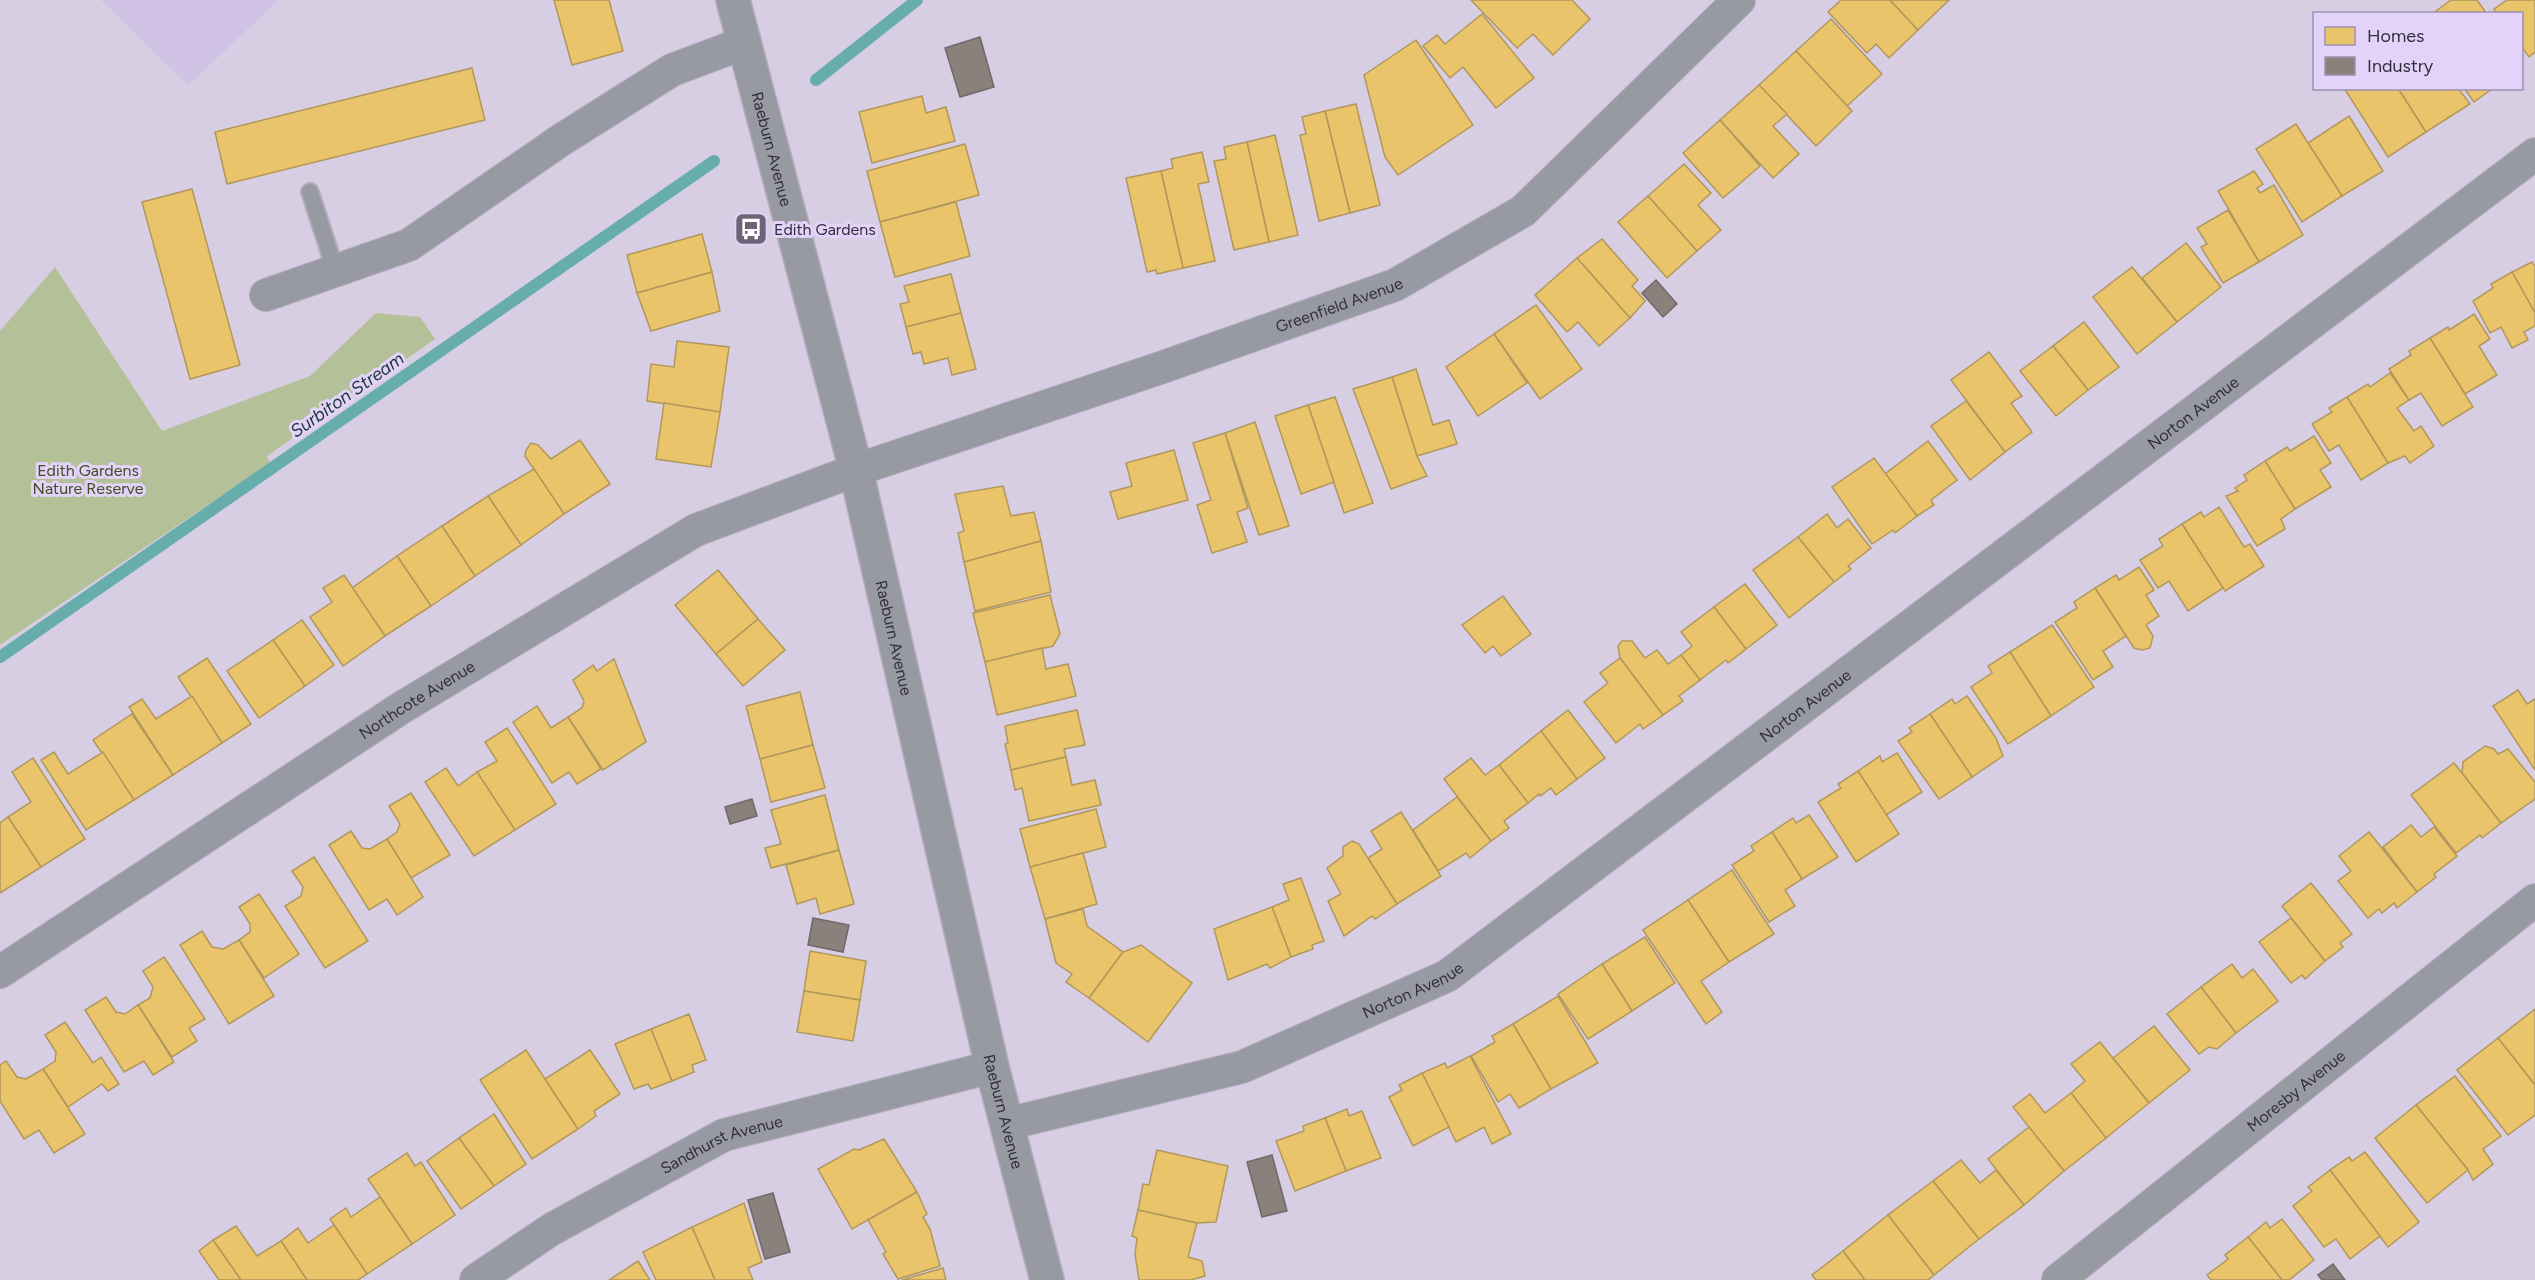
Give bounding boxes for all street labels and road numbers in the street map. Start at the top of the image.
street label: Raeburn Avenue [747,90,796,209]
street label: Greenfield Avenue [1273,273,1407,336]
street label: Norton Avenue [2144,372,2243,453]
street label: Raeburn Avenue [871,578,916,698]
street label: Northcote Avenue [355,657,479,743]
street label: Norton Avenue [1756,665,1855,746]
street label: Norton Avenue [1359,958,1467,1022]
street label: Moresby Avenue [2243,1046,2349,1136]
street label: Raeburn Avenue [979,1052,1027,1171]
street label: Sandhurst Avenue [657,1111,785,1178]

